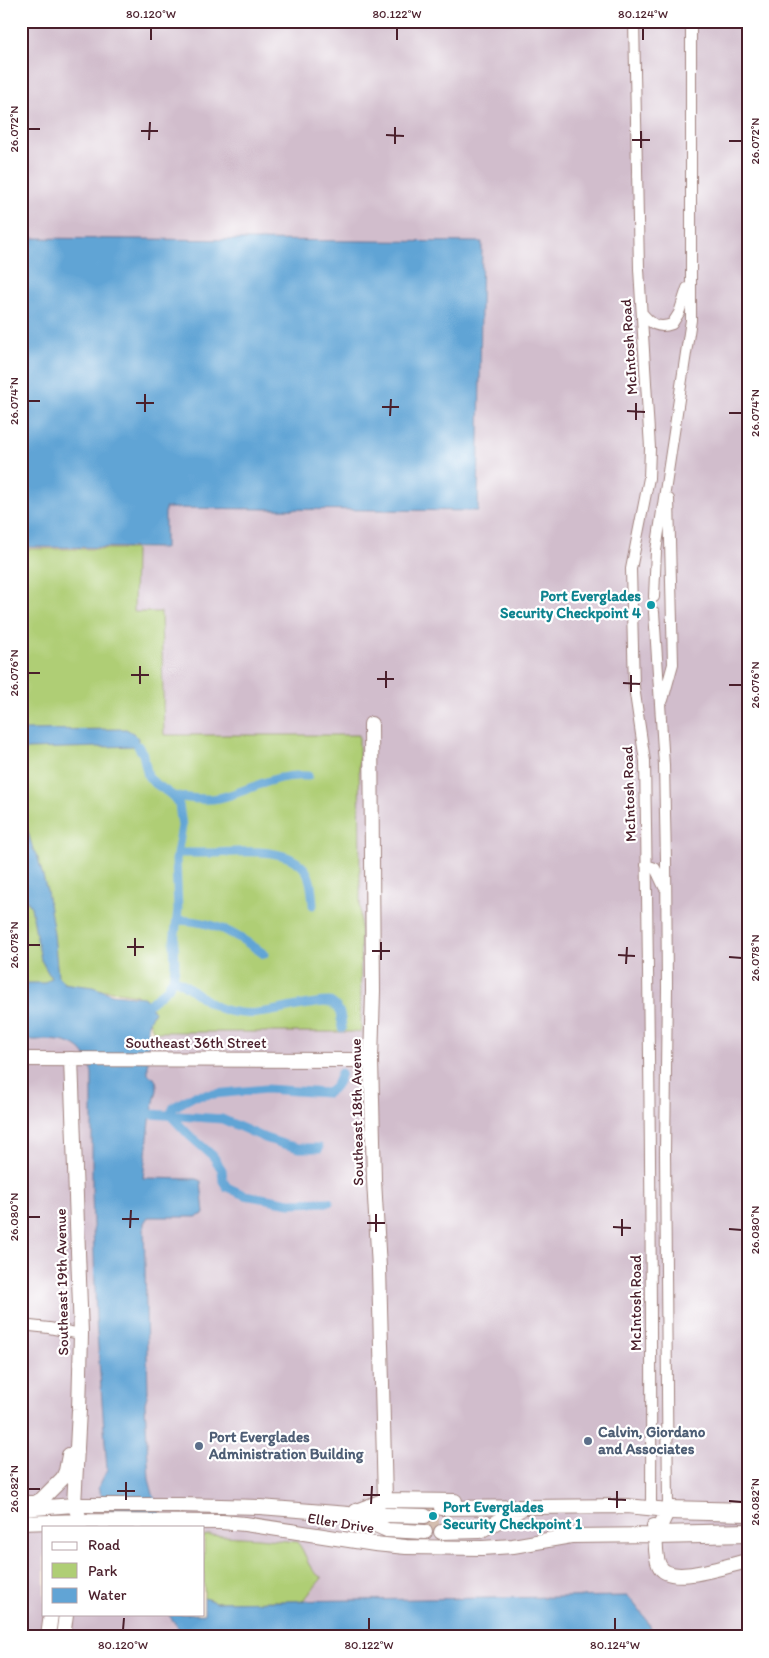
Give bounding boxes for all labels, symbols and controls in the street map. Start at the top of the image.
text: 80.120°W [126,7,176,21]
text: 80.122°W [373,7,421,21]
text: 80.124°W [618,7,668,21]
text: 26.072°N [7,106,21,152]
text: 26.072°N [748,118,762,164]
street label: McIntosh Road [617,298,641,396]
text: 26.074°N [7,377,21,425]
text: 26.074°N [748,389,762,437]
place label: Port Everglades Security Checkpoint 4 [500,587,641,623]
marker: Port Everglades Security Checkpoint 4 [645,599,657,611]
text: 26.076°N [7,650,21,696]
text: 26.076°N [748,662,762,708]
street label: McIntosh Road [618,746,640,842]
text: 26.078°N [7,921,21,969]
text: 26.078°N [748,934,762,982]
street label: Southeast 36th Street [125,1034,267,1052]
street label: Southeast 18th Avenue [347,1038,367,1186]
text: 26.080°N [7,1193,21,1241]
text: 26.080°N [748,1206,762,1254]
street label: Southeast 19th Avenue [52,1208,72,1356]
street label: McIntosh Road [627,1255,645,1351]
place label: Calvin, Giordano and Associates [598,1423,706,1458]
place label: Port Everglades Administration Building [208,1428,364,1464]
marker: Calvin, Giordano and Associates [582,1435,594,1447]
marker: Port Everglades Administration Building [193,1440,205,1452]
text: 26.082°N [7,1465,21,1513]
text: 26.082°N [748,1478,762,1526]
place label: Port Everglades Security Checkpoint 1 [443,1498,582,1534]
street label: Eller Drive [306,1509,376,1537]
marker: Port Everglades Security Checkpoint 1 [427,1510,439,1522]
legend [42,1526,205,1616]
text: Road [88,1536,121,1554]
text: Park [88,1562,118,1580]
text: Water [88,1586,127,1604]
text: 80.120°W [98,1638,148,1652]
text: 80.122°W [345,1638,393,1652]
text: 80.124°W [590,1638,640,1652]

